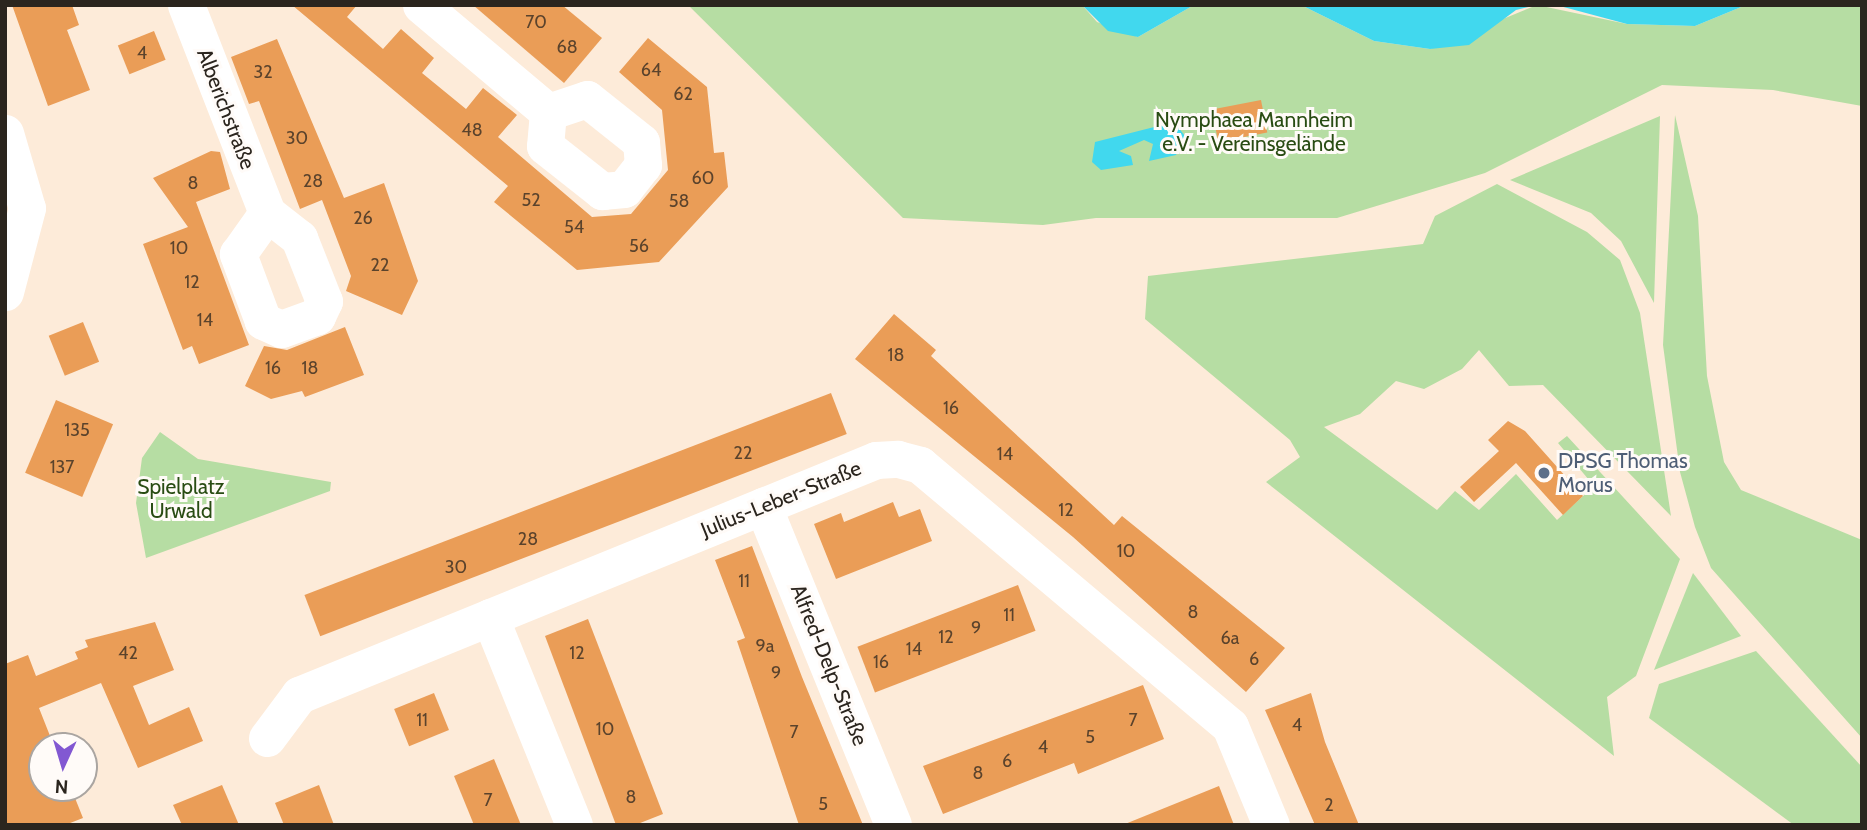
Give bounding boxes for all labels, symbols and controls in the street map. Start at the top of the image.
house number: 70 [525,11,547,33]
house number: 68 [556,36,578,58]
house number: 4 [137,42,147,64]
street label: Alberichstraße [191,45,261,173]
house number: 64 [641,59,661,81]
house number: 32 [253,61,273,83]
house number: 62 [673,83,693,105]
park label: Nymphaea Mannheim e.V. - Vereinsgelände [1155,107,1353,157]
house number: 48 [461,119,483,141]
house number: 30 [286,127,308,149]
house number: 60 [692,167,714,189]
house number: 28 [303,170,323,192]
house number: 8 [188,172,198,194]
house number: 52 [521,189,541,211]
house number: 58 [669,190,689,212]
house number: 26 [353,207,373,229]
house number: 54 [564,216,584,238]
house number: 56 [629,235,649,257]
house number: 10 [170,237,188,259]
house number: 22 [371,254,389,276]
house number: 12 [184,271,200,293]
house number: 14 [197,309,213,331]
house number: 18 [888,344,904,366]
house number: 16 [265,357,281,379]
house number: 18 [302,357,318,379]
house number: 16 [943,397,959,419]
house number: 135 [64,419,90,441]
house number: 22 [734,442,752,464]
house number: 14 [997,443,1013,465]
place label: DPSG Thomas Morus [1558,448,1688,498]
street label: Julius-Leber-Straße [697,455,865,543]
house number: 137 [50,456,74,478]
marker: DPSG Thomas Morus [1536,465,1552,481]
park label: Spielplatz Urwald [137,474,225,524]
house number: 12 [1058,499,1074,521]
house number: 28 [518,528,538,550]
house number: 10 [1117,540,1135,562]
house number: 30 [445,556,467,578]
house number: 11 [738,570,750,592]
street label: Alfred-Delp-Straße [785,581,873,749]
house number: 8 [1188,601,1198,623]
house number: 11 [1003,604,1015,626]
house number: 9 [971,617,981,639]
house number: 12 [938,626,954,648]
house number: 6a [1221,627,1239,649]
house number: 9a [756,635,774,657]
house number: 14 [906,638,922,660]
house number: 42 [118,642,138,664]
house number: 12 [569,642,585,664]
house number: 6 [1249,648,1259,670]
house number: 16 [873,651,889,673]
house number: 9 [771,662,781,684]
house number: 11 [416,709,428,731]
house number: 7 [1128,709,1138,731]
house number: 4 [1292,714,1302,736]
house number: 10 [596,718,614,740]
house number: 7 [789,721,799,743]
house number: 5 [1085,726,1095,748]
north arrow [28,732,98,802]
house number: 4 [1038,736,1048,758]
house number: 6 [1002,750,1012,772]
house number: 8 [973,762,983,784]
text: N [54,775,69,798]
house number: 8 [626,786,636,808]
house number: 7 [483,789,493,811]
house number: 5 [818,793,828,815]
house number: 2 [1324,794,1334,816]

